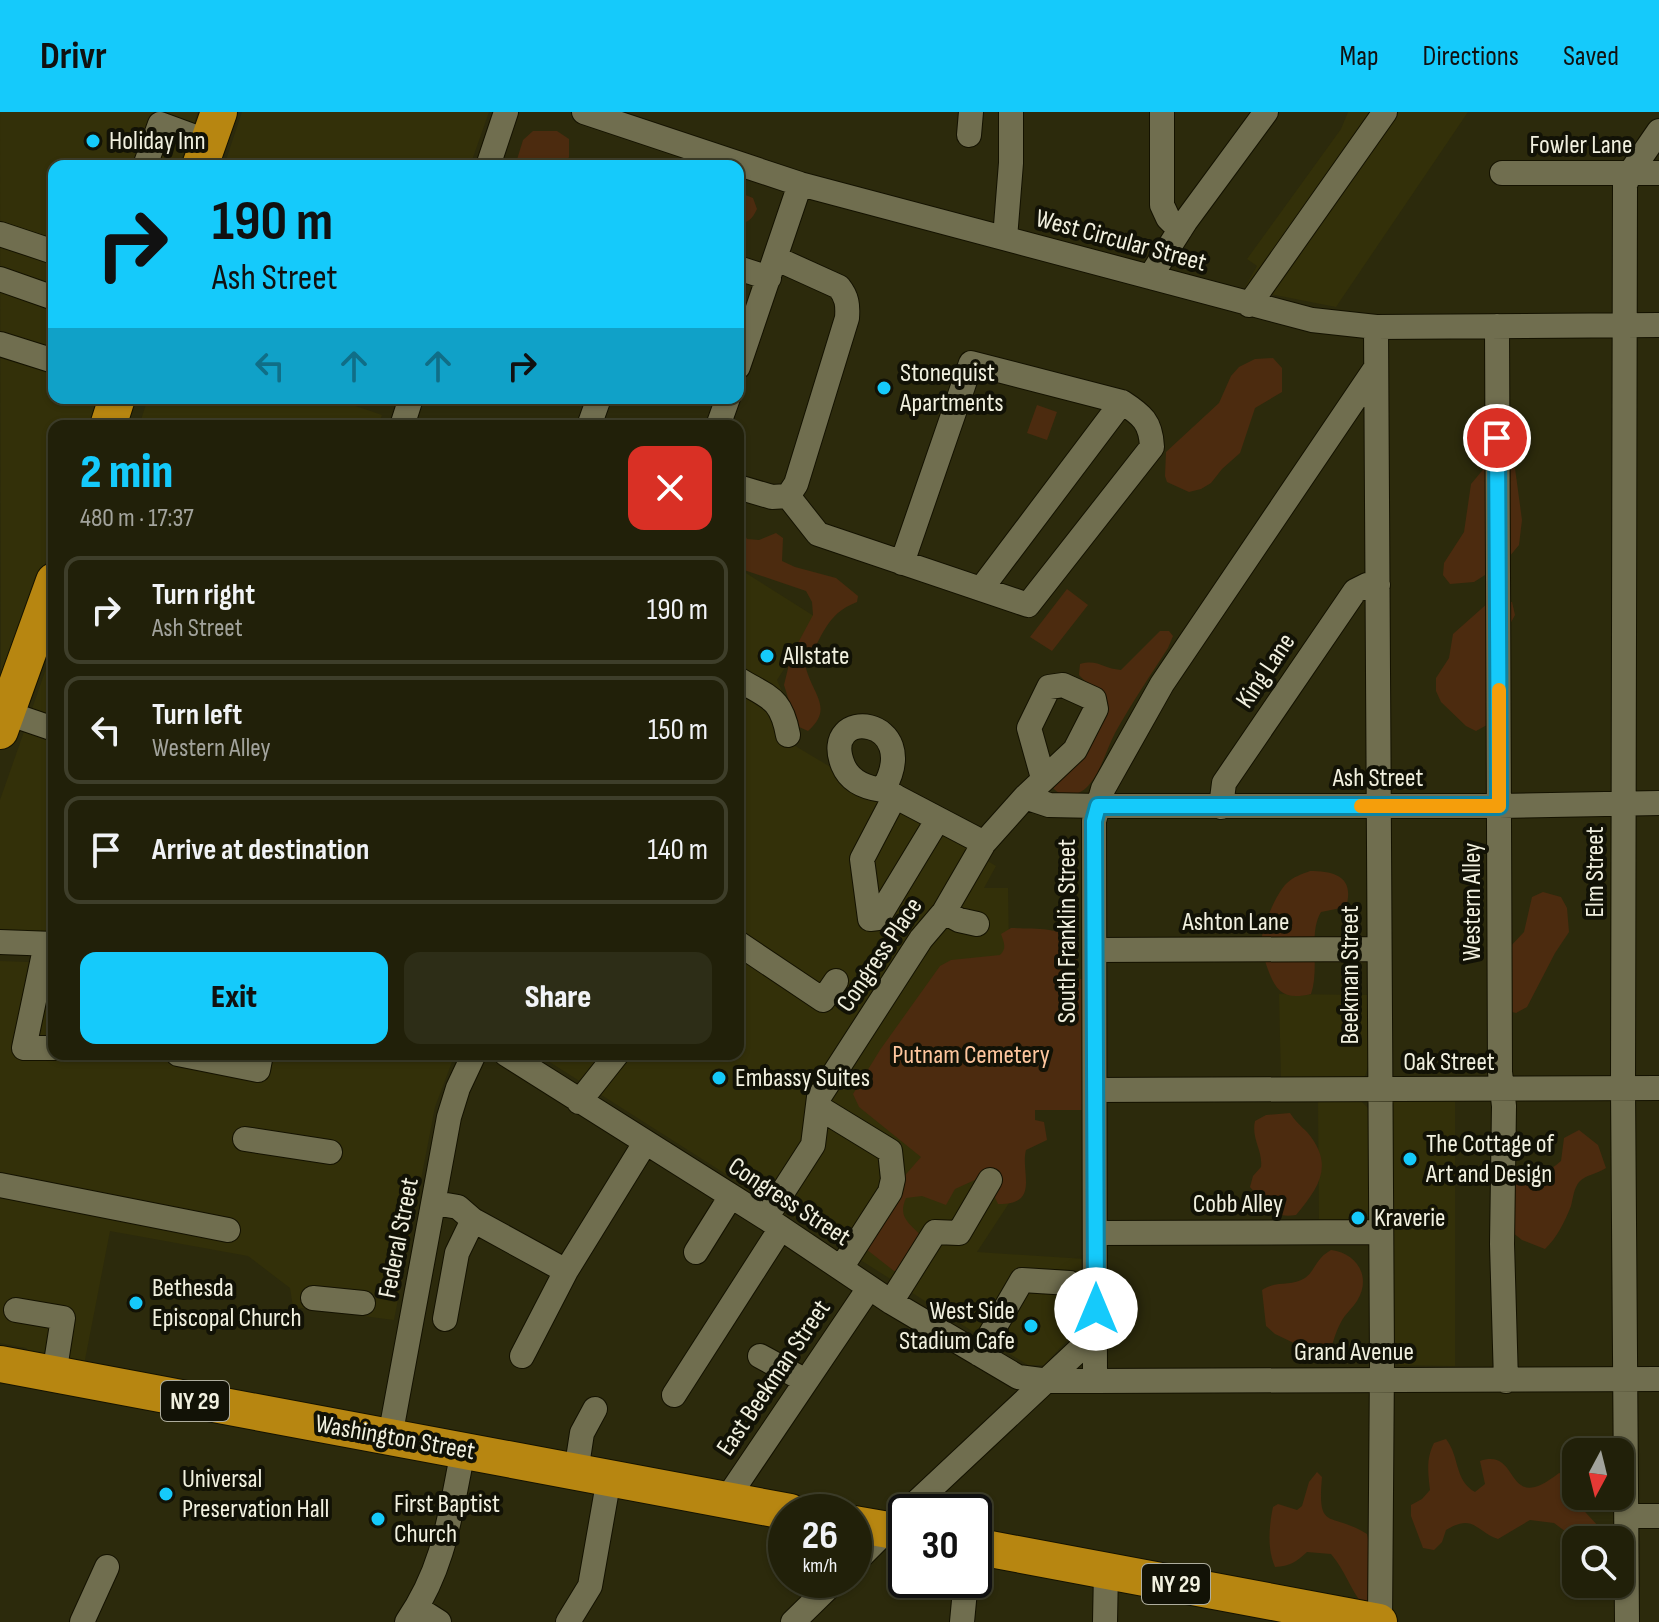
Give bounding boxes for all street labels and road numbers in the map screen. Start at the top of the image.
street label: Fowler Lane [1530,130,1632,161]
street label: West Circular Street [1032,203,1210,279]
street label: King Lane [1230,628,1302,714]
street label: Ash Street [1332,763,1423,794]
street label: Elm Street [1580,826,1611,918]
street label: South Franklin Street [1052,839,1083,1023]
street label: Western Alley [1457,843,1488,961]
street label: Congress Place [830,892,930,1018]
street label: Beekman Street [1335,905,1366,1045]
street label: Ashton Lane [1182,907,1289,938]
street label: Oak Street [1403,1047,1495,1078]
street label: Congress Street [722,1151,856,1253]
street label: Federal Street [372,1175,426,1301]
street label: Cobb Alley [1193,1189,1283,1220]
street label: East Beekman Street [711,1294,837,1462]
street label: Grand Avenue [1294,1337,1414,1368]
road number: NY 29 [161,1381,229,1421]
street label: Washington Street [313,1409,477,1467]
road number: NY 29 [1142,1564,1210,1604]

